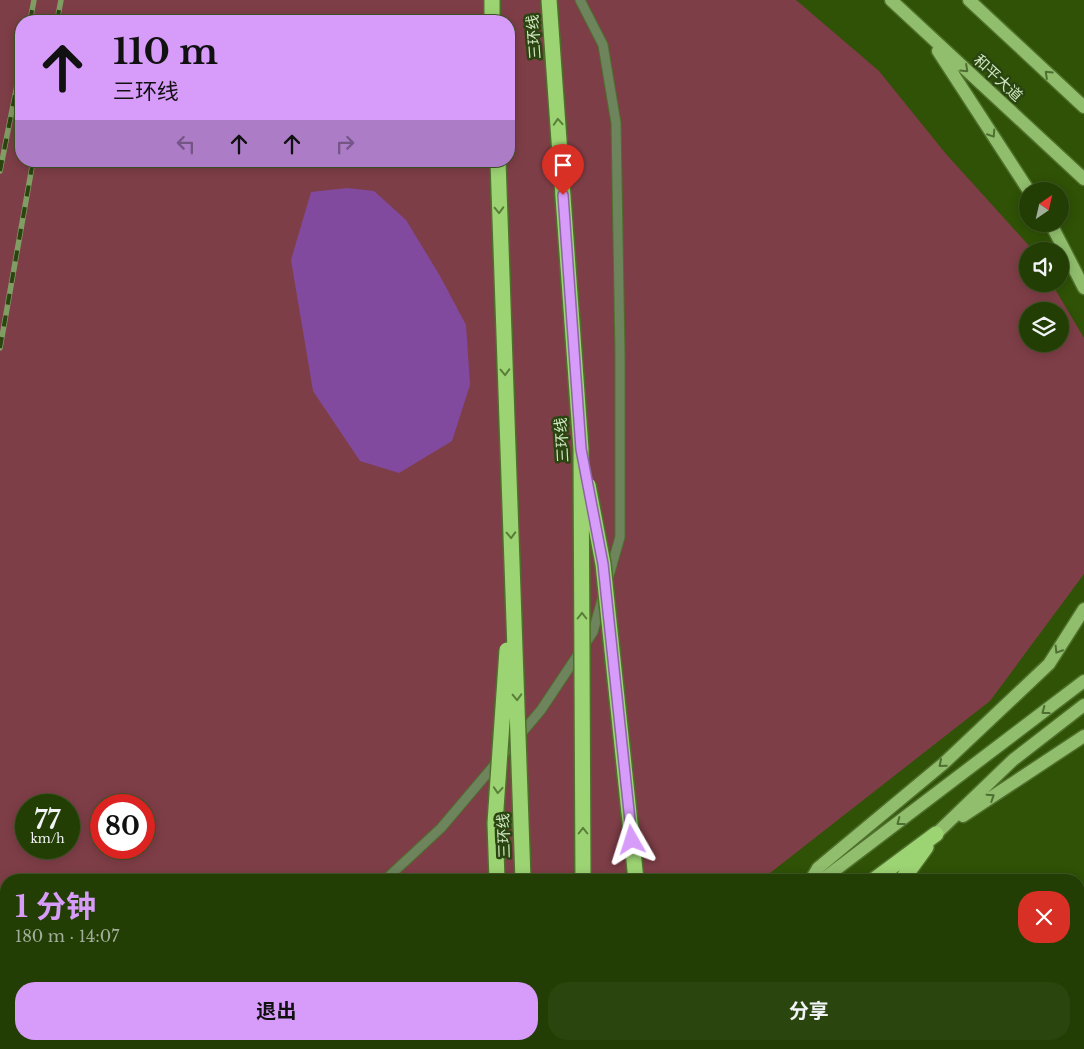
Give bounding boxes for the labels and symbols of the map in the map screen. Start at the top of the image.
street label: 三环线 [522,14,545,60]
street label: 和平大道 [970,50,1027,105]
one-way arrow [960,63,969,72]
one-way arrow [1045,71,1054,80]
one-way arrow [552,118,563,126]
one-way arrow [986,128,995,137]
pin [542,144,584,195]
north arrow [1019,182,1069,232]
one-way arrow [494,206,505,214]
one-way arrow [500,369,510,377]
street label: 三环线 [551,417,572,463]
one-way arrow [506,532,516,539]
one-way arrow [577,612,587,620]
one-way arrow [1055,645,1064,654]
one-way arrow [511,693,522,701]
one-way arrow [1042,705,1051,713]
one-way arrow [939,758,948,767]
one-way arrow [492,786,503,794]
speed limit sign: 80 [90,794,155,859]
one-way arrow [985,794,995,803]
street label: 三环线 [493,813,514,859]
position arrow [605,813,657,865]
one-way arrow [897,816,906,824]
one-way arrow [578,827,588,835]

